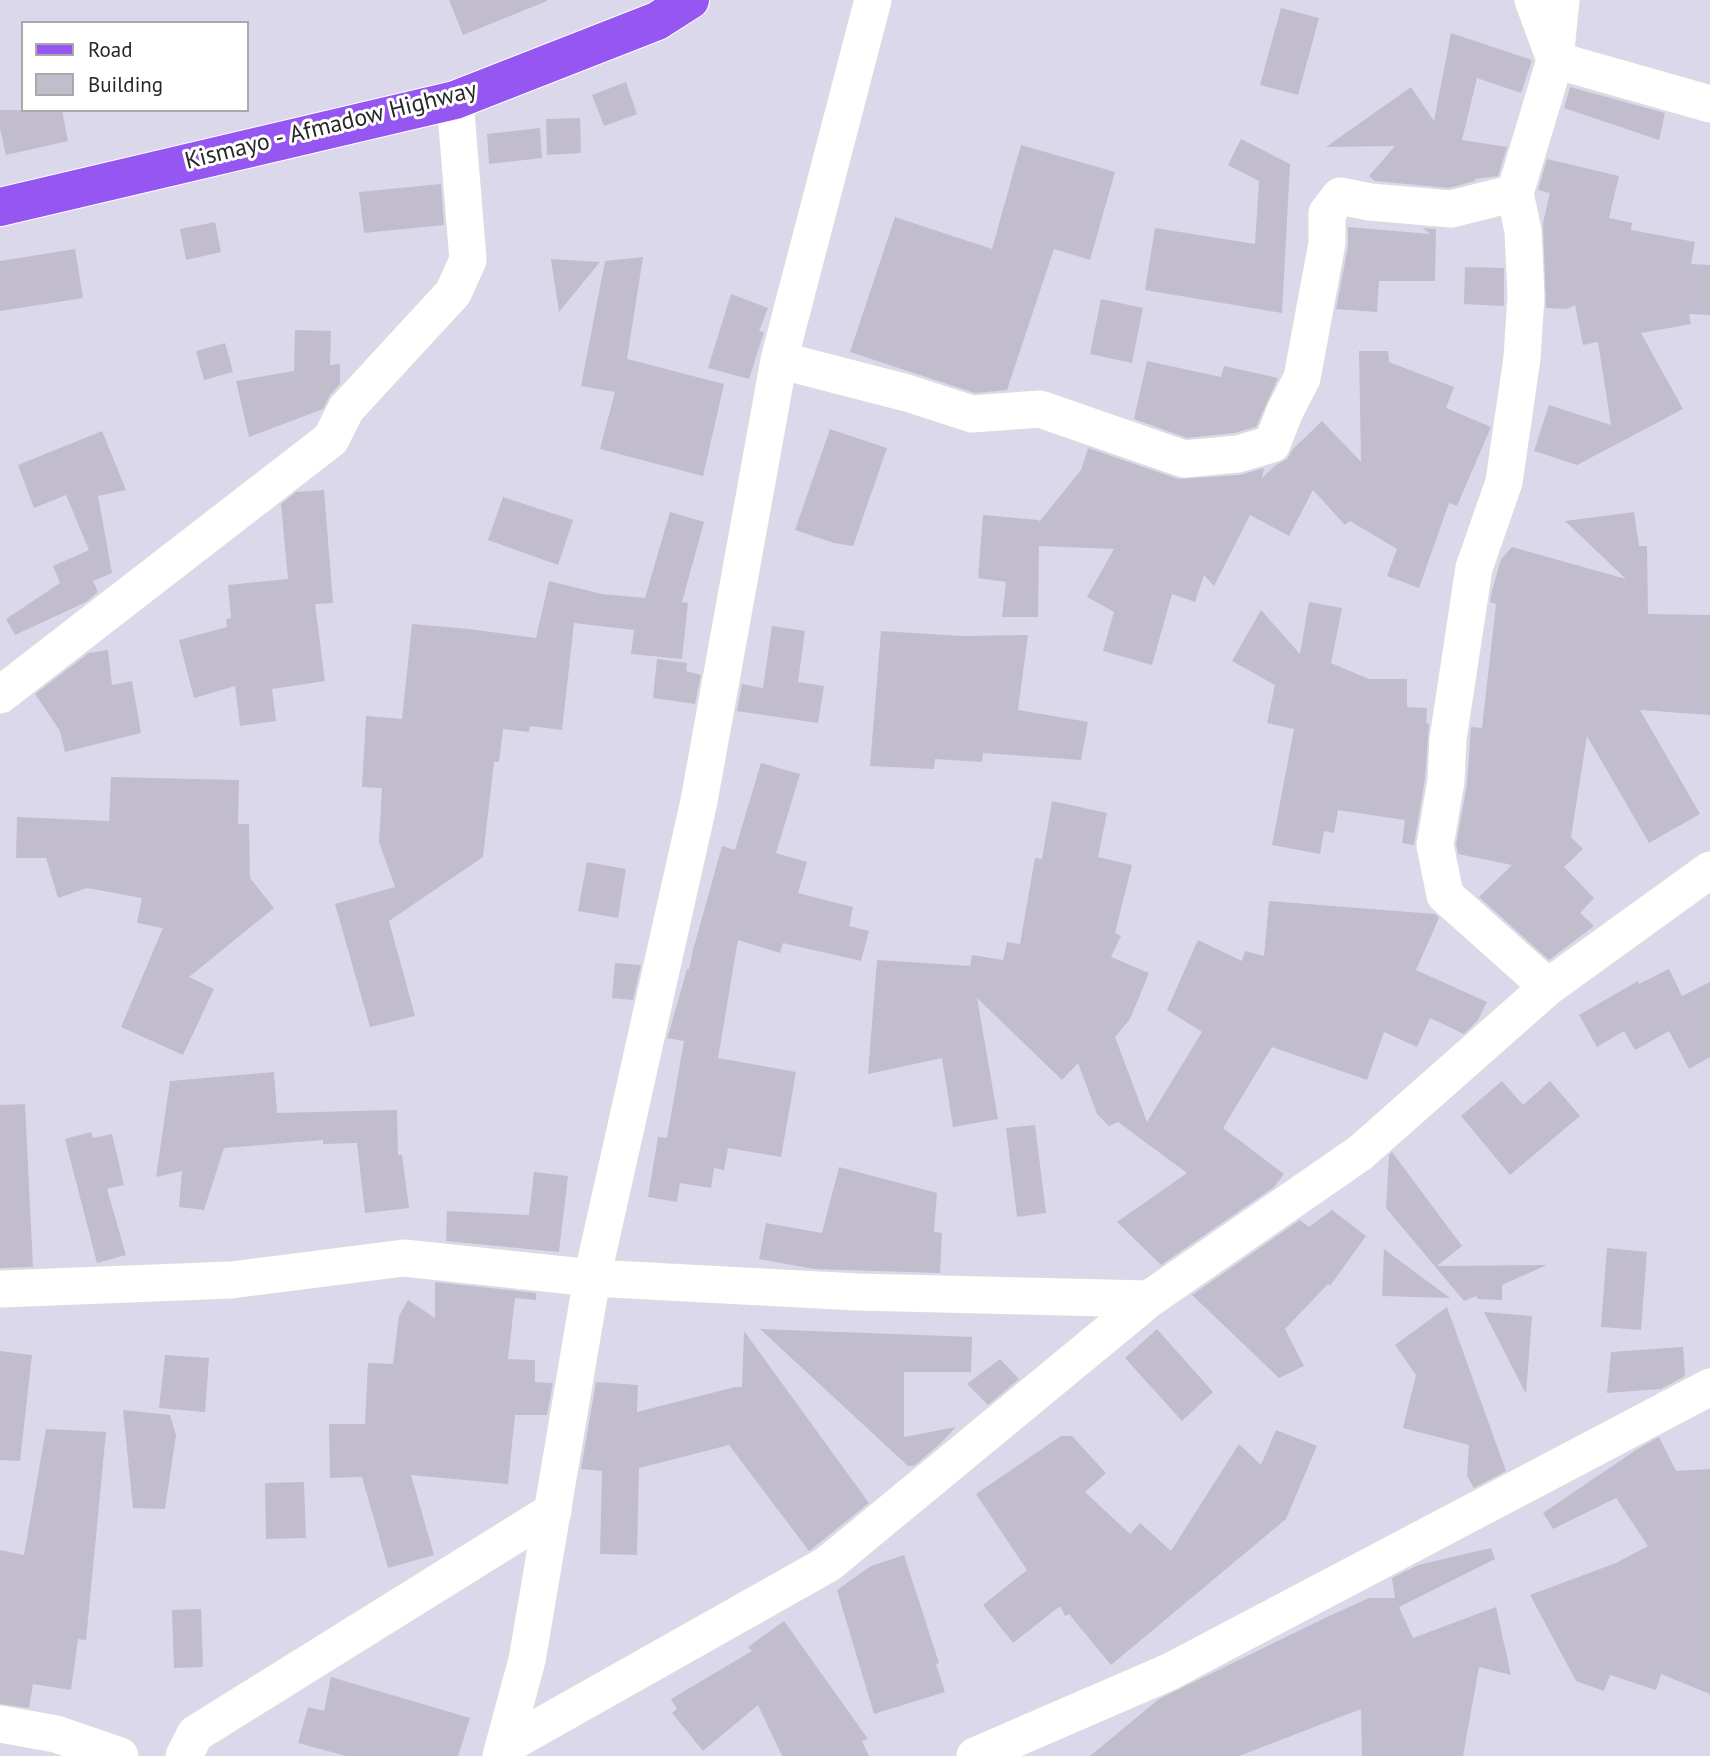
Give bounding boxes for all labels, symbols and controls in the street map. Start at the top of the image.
legend [21,21,248,112]
text: Road [88,36,132,63]
text: Building [88,71,163,98]
street label: Kismayo - Afmadow Highway [182,76,480,176]

